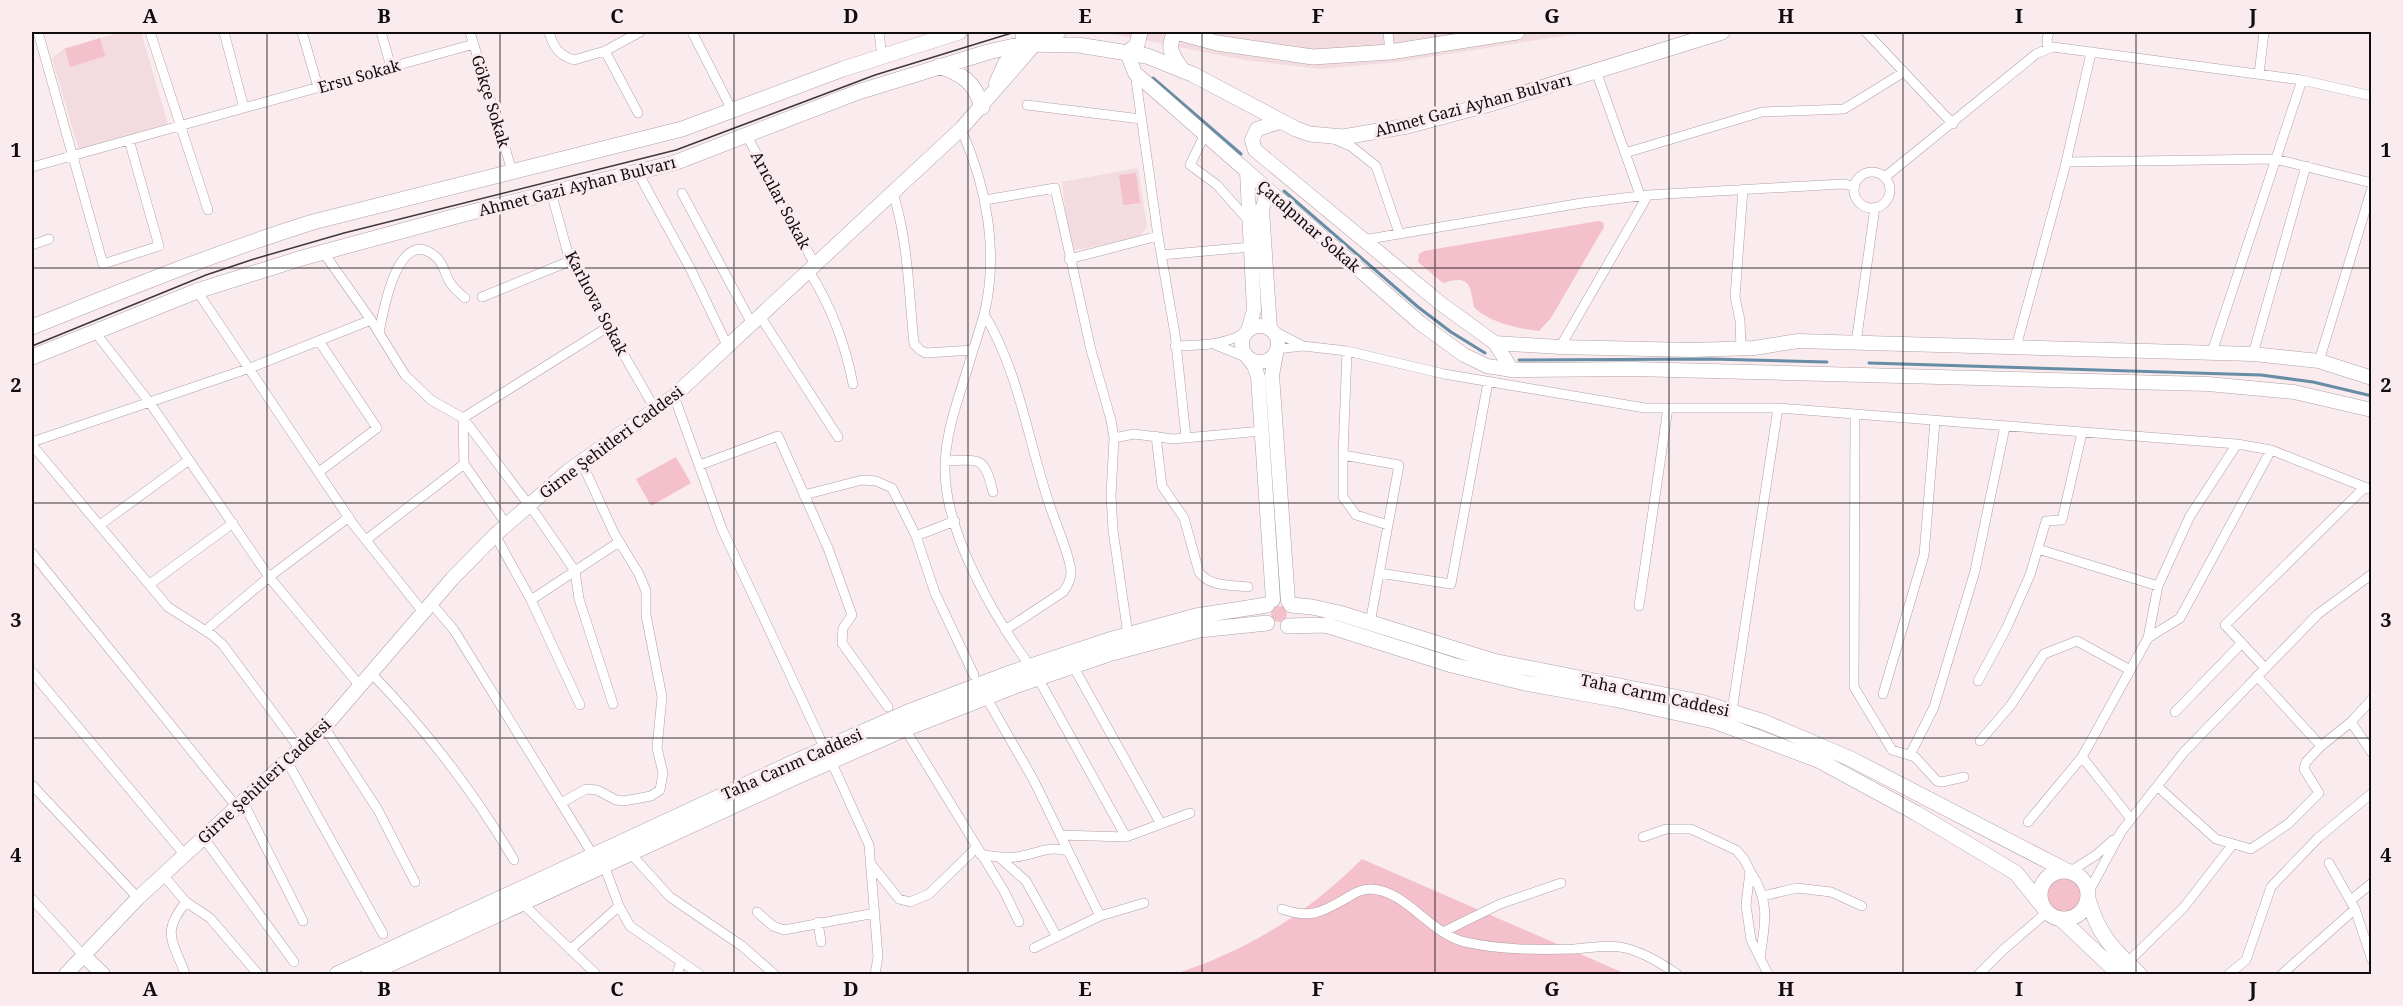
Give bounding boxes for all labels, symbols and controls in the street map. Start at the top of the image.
text: A [142,2,158,29]
text: B [377,2,391,29]
text: C [610,2,624,29]
text: D [843,2,859,29]
text: E [1078,2,1092,29]
text: F [1312,2,1324,29]
text: G [1544,2,1560,29]
text: H [1778,2,1794,29]
text: I [2015,2,2023,29]
text: J [2248,2,2257,29]
street label: Gökçe Sokak [466,52,516,151]
street label: Ersu Sokak [315,54,403,98]
street label: Ahmet Gazi Ayhan Bulvarı [1372,68,1574,142]
text: 1 [10,136,22,163]
text: 1 [2380,136,2392,163]
street label: Arıcılar Sokak [746,147,816,254]
street label: Ahmet Gazi Ayhan Bulvarı [476,151,678,221]
street label: Çatalpınar Sokak [1253,175,1366,277]
street label: Karlıova Sokak [560,247,634,360]
text: 2 [10,371,22,398]
text: 2 [2380,371,2392,398]
street label: Girne Şehitleri Caddesi [534,381,688,503]
text: 3 [10,606,22,633]
text: 3 [2380,606,2392,633]
street label: Taha Carım Caddesi [1578,668,1732,722]
street label: Girne Şehitleri Caddesi [192,713,336,849]
street label: Taha Carım Caddesi [718,723,866,805]
text: 4 [10,841,22,868]
text: 4 [2380,841,2392,868]
text: A [142,975,158,1002]
text: B [377,975,391,1002]
text: C [610,975,624,1002]
text: D [843,975,859,1002]
text: E [1078,975,1092,1002]
text: F [1312,975,1324,1002]
text: G [1544,975,1560,1002]
text: H [1778,975,1794,1002]
text: I [2015,975,2023,1002]
text: J [2248,975,2257,1002]

